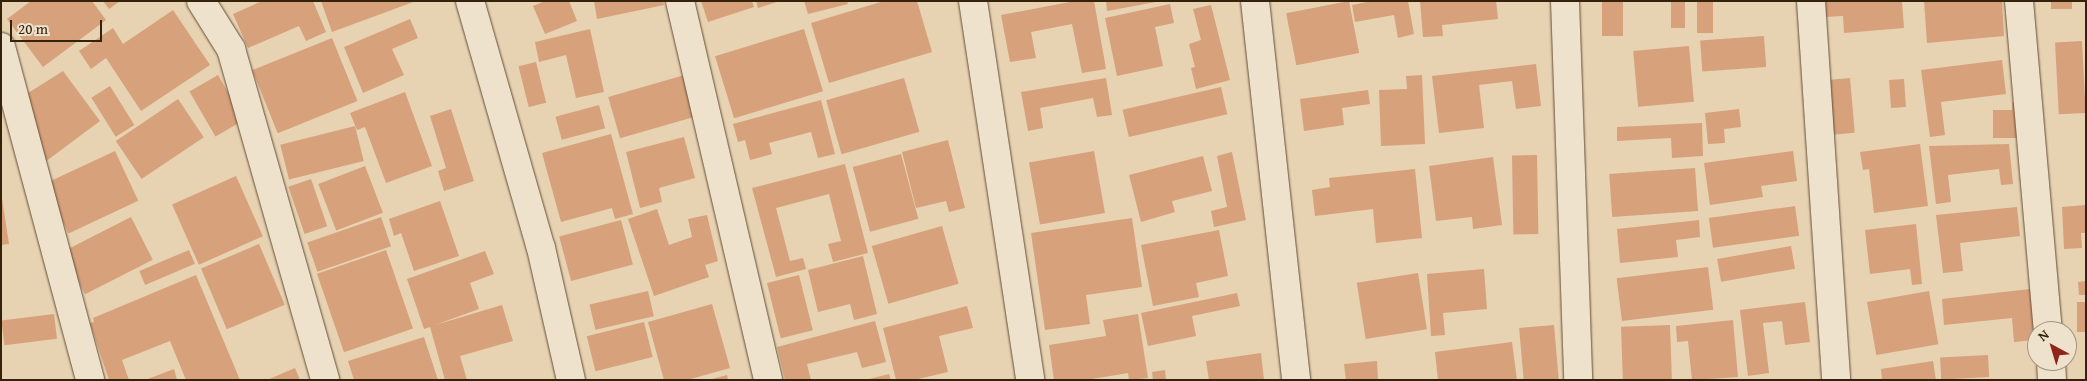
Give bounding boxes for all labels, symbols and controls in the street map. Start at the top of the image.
scale bar [12,10,105,42]
text: 20 m [18,18,48,39]
north arrow [2027,321,2077,371]
text: N [2033,324,2053,346]

